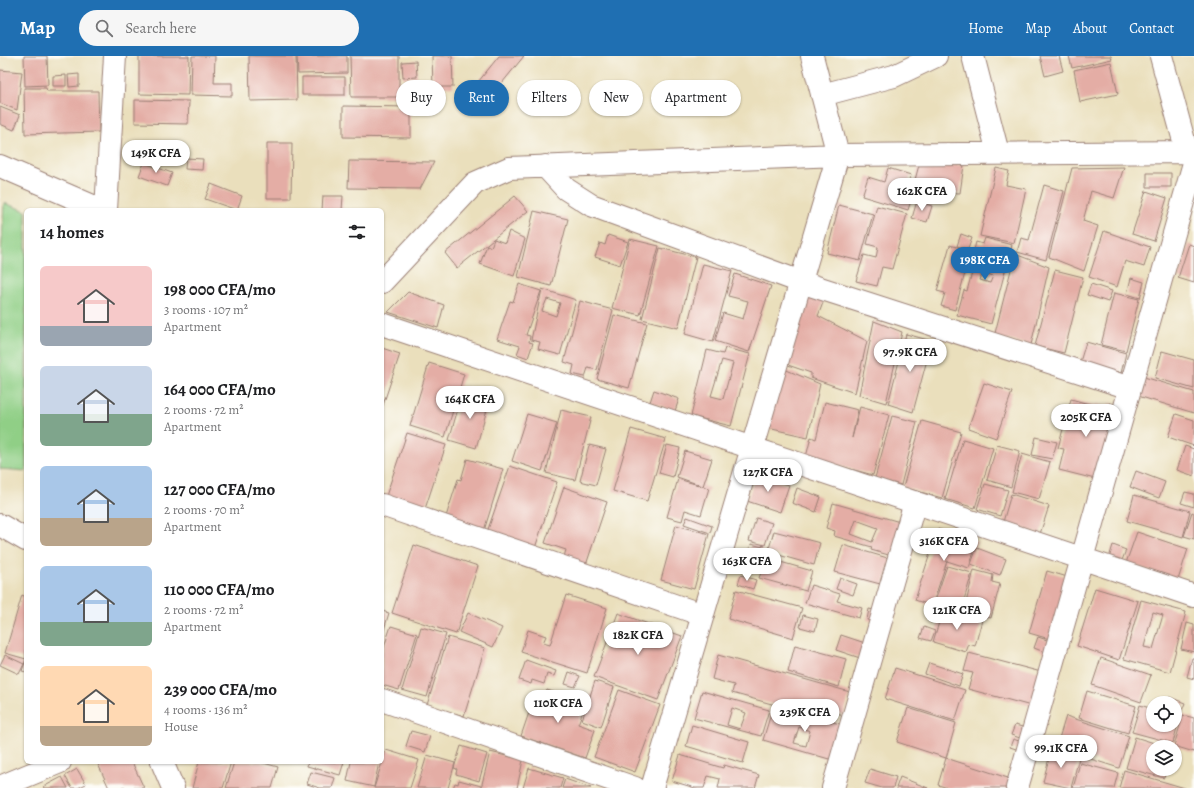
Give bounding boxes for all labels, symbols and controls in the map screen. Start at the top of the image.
search box [79,10,359,46]
text: Map [20,15,55,41]
icon: search [93,17,115,39]
text: Search here [125,18,197,38]
text: Home [968,19,1003,38]
text: Map [1025,19,1051,38]
text: About [1073,19,1107,38]
text: Contact [1129,19,1174,38]
chip: Buy [396,80,446,116]
chip: Rent [454,80,509,116]
chip: Filters [517,80,581,116]
chip: New [589,80,643,116]
chip: Apartment [651,80,741,116]
pin: 149K CFA [115,140,197,174]
text: 149K CFA [131,144,181,161]
pin: 162K CFA [881,178,963,212]
text: 162K CFA [897,182,947,199]
text: 14 homes [40,221,104,244]
icon: filters [346,221,368,243]
pin: 198K CFA [944,247,1026,281]
text: 198K CFA [960,251,1010,268]
text: 198 000 CFA/mo [164,278,276,301]
icon: home [72,282,120,330]
text: 3 rooms · 107 m² [164,301,248,318]
text: Apartment [164,318,222,335]
pin: 97.9K CFA [864,339,956,373]
text: 97.9K CFA [883,343,937,360]
text: 164 000 CFA/mo [164,378,276,401]
icon: home [72,382,120,430]
pin: 164K CFA [429,386,511,420]
text: 164K CFA [445,390,495,407]
text: 2 rooms · 72 m² [164,401,244,418]
pin: 205K CFA [1045,404,1127,438]
text: 205K CFA [1060,408,1112,425]
text: Apartment [164,418,222,435]
pin: 127K CFA [727,459,809,493]
text: 127K CFA [743,463,793,480]
text: 127 000 CFA/mo [164,478,275,501]
icon: home [72,482,120,530]
text: 2 rooms · 70 m² [164,501,244,518]
text: Apartment [164,518,222,535]
pin: 316K CFA [903,528,985,562]
text: 316K CFA [919,532,969,549]
pin: 163K CFA [706,548,788,582]
text: 163K CFA [722,552,772,569]
text: 110 000 CFA/mo [164,578,274,601]
icon: home [72,582,120,630]
pin: 121K CFA [916,597,998,631]
text: 2 rooms · 72 m² [164,601,244,618]
text: 121K CFA [933,601,981,618]
text: Apartment [164,618,222,635]
pin: 182K CFA [597,622,679,656]
text: 182K CFA [613,626,663,643]
text: 239 000 CFA/mo [164,678,277,701]
icon: home [72,682,120,730]
pin: 110K CFA [517,690,599,724]
text: 110K CFA [533,694,583,711]
map controls [1146,696,1182,776]
button: locate [1146,696,1182,732]
pin: 239K CFA [764,699,846,733]
text: 4 rooms · 136 m² [164,701,248,718]
text: 239K CFA [779,703,831,720]
text: House [164,718,198,735]
pin: 99.1K CFA [1015,735,1107,769]
text: 99.1K CFA [1034,739,1088,756]
button: layers [1146,740,1182,776]

